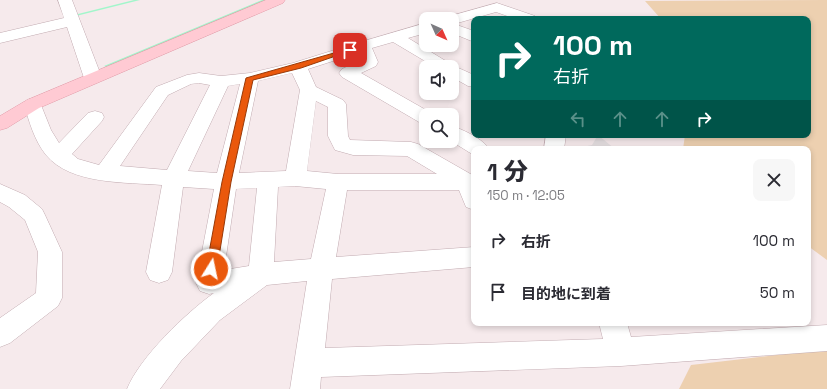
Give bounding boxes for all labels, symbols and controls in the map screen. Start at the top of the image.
north arrow [419,12,459,52]
map controls [419,12,459,148]
text: 100 m [553,27,633,63]
icon: right [487,32,539,84]
pin [333,33,367,67]
icon: arrive [339,39,361,61]
button: sound [419,60,459,100]
text: 右折 [553,65,589,88]
button: search [419,108,459,148]
icon: left [567,108,589,130]
icon: ahead [609,108,631,130]
icon: ahead [651,108,673,130]
icon: right [693,108,715,130]
text: 1 分 [487,156,528,187]
button: close [753,159,795,201]
text: 150 m · 12:05 [487,187,565,204]
icon: right [487,229,509,251]
text: 100 m [753,231,795,250]
text: 右折 [521,232,551,251]
position arrow [190,248,232,290]
icon: arrive [487,281,509,303]
text: 50 m [760,283,795,302]
text: 目的地に到着 [521,284,611,303]

